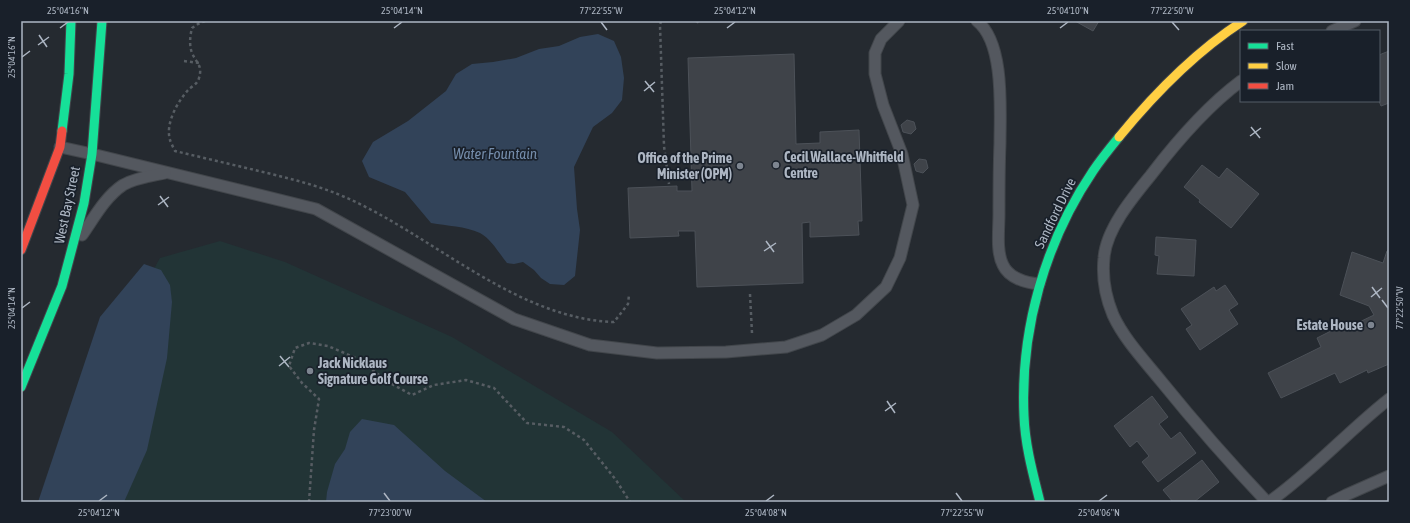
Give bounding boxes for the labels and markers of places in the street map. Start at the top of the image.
place label: Cecil Wallace-Whitfield Centre [784,149,904,181]
place label: Office of the Prime Minister (OPM) [637,150,732,182]
marker: Cecil Wallace-Whitfield Centre [771,160,781,170]
marker: Office of the Prime Minister (OPM) [735,161,745,171]
place label: Estate House [1297,317,1363,333]
marker: Estate House [1366,320,1376,330]
place label: Jack Nicklaus Signature Golf Course [317,355,428,387]
marker: Jack Nicklaus Signature Golf Course [305,366,315,376]

